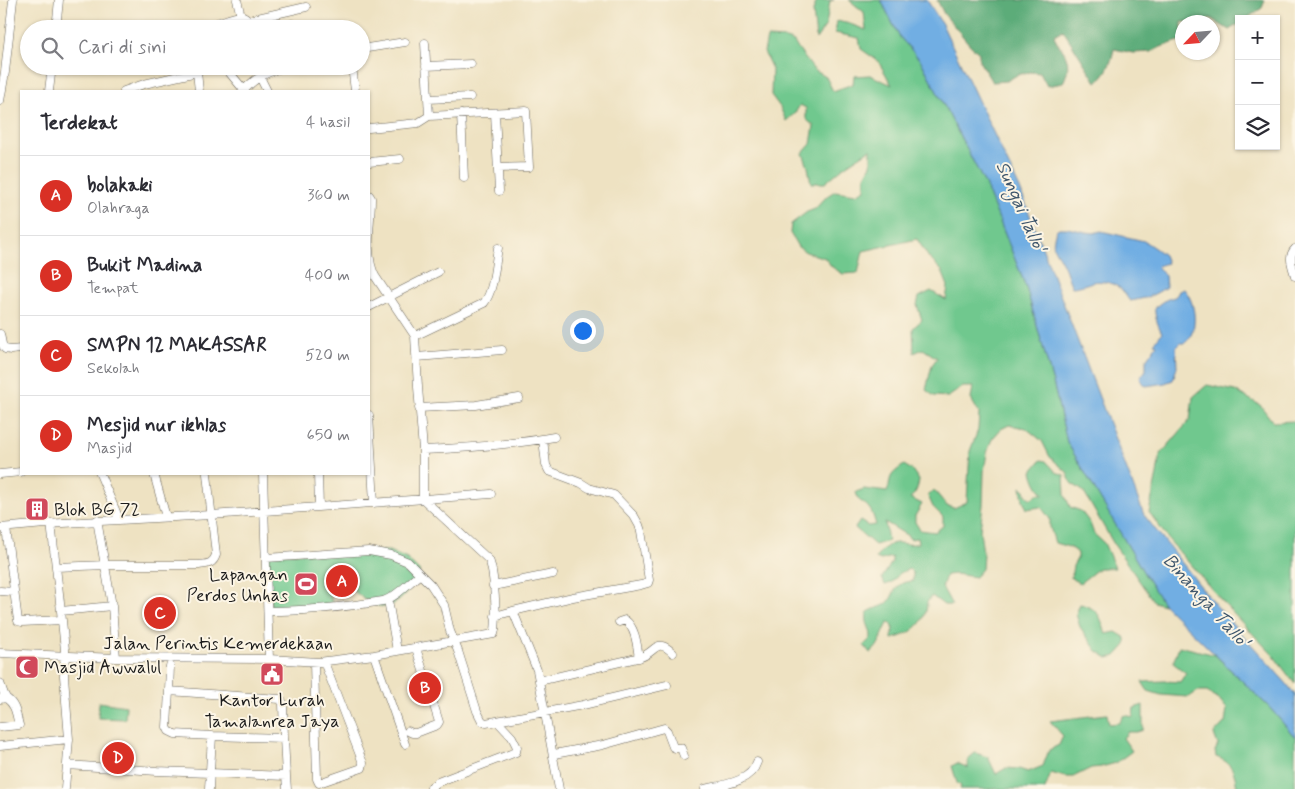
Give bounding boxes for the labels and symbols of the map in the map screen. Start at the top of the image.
north arrow [1175,15,1220,60]
water label: Sungai Tallo' [988,157,1053,259]
your location [570,318,596,344]
building icon: Blok BG 72 [24,496,50,522]
place label: Blok BG 72 [54,498,140,522]
water label: Binanga Tallo' [1157,549,1257,655]
pin: A [326,562,358,600]
place label: Lapangan Perdos Unhas [187,563,288,608]
sports icon: Lapangan Perdos Unhas [293,571,319,597]
pin: C [144,594,176,632]
street label: Jalan Perintis Kemerdekaan [103,632,333,656]
mosque icon: Masjid Awwalul [14,654,40,680]
place label: Masjid Awwalul [44,656,161,680]
public building icon: Kantor Lurah Tamalanrea Jaya [259,661,285,687]
pin: B [409,669,441,707]
place label: Kantor Lurah Tamalanrea Jaya [205,689,339,734]
pin: D [102,739,134,777]

